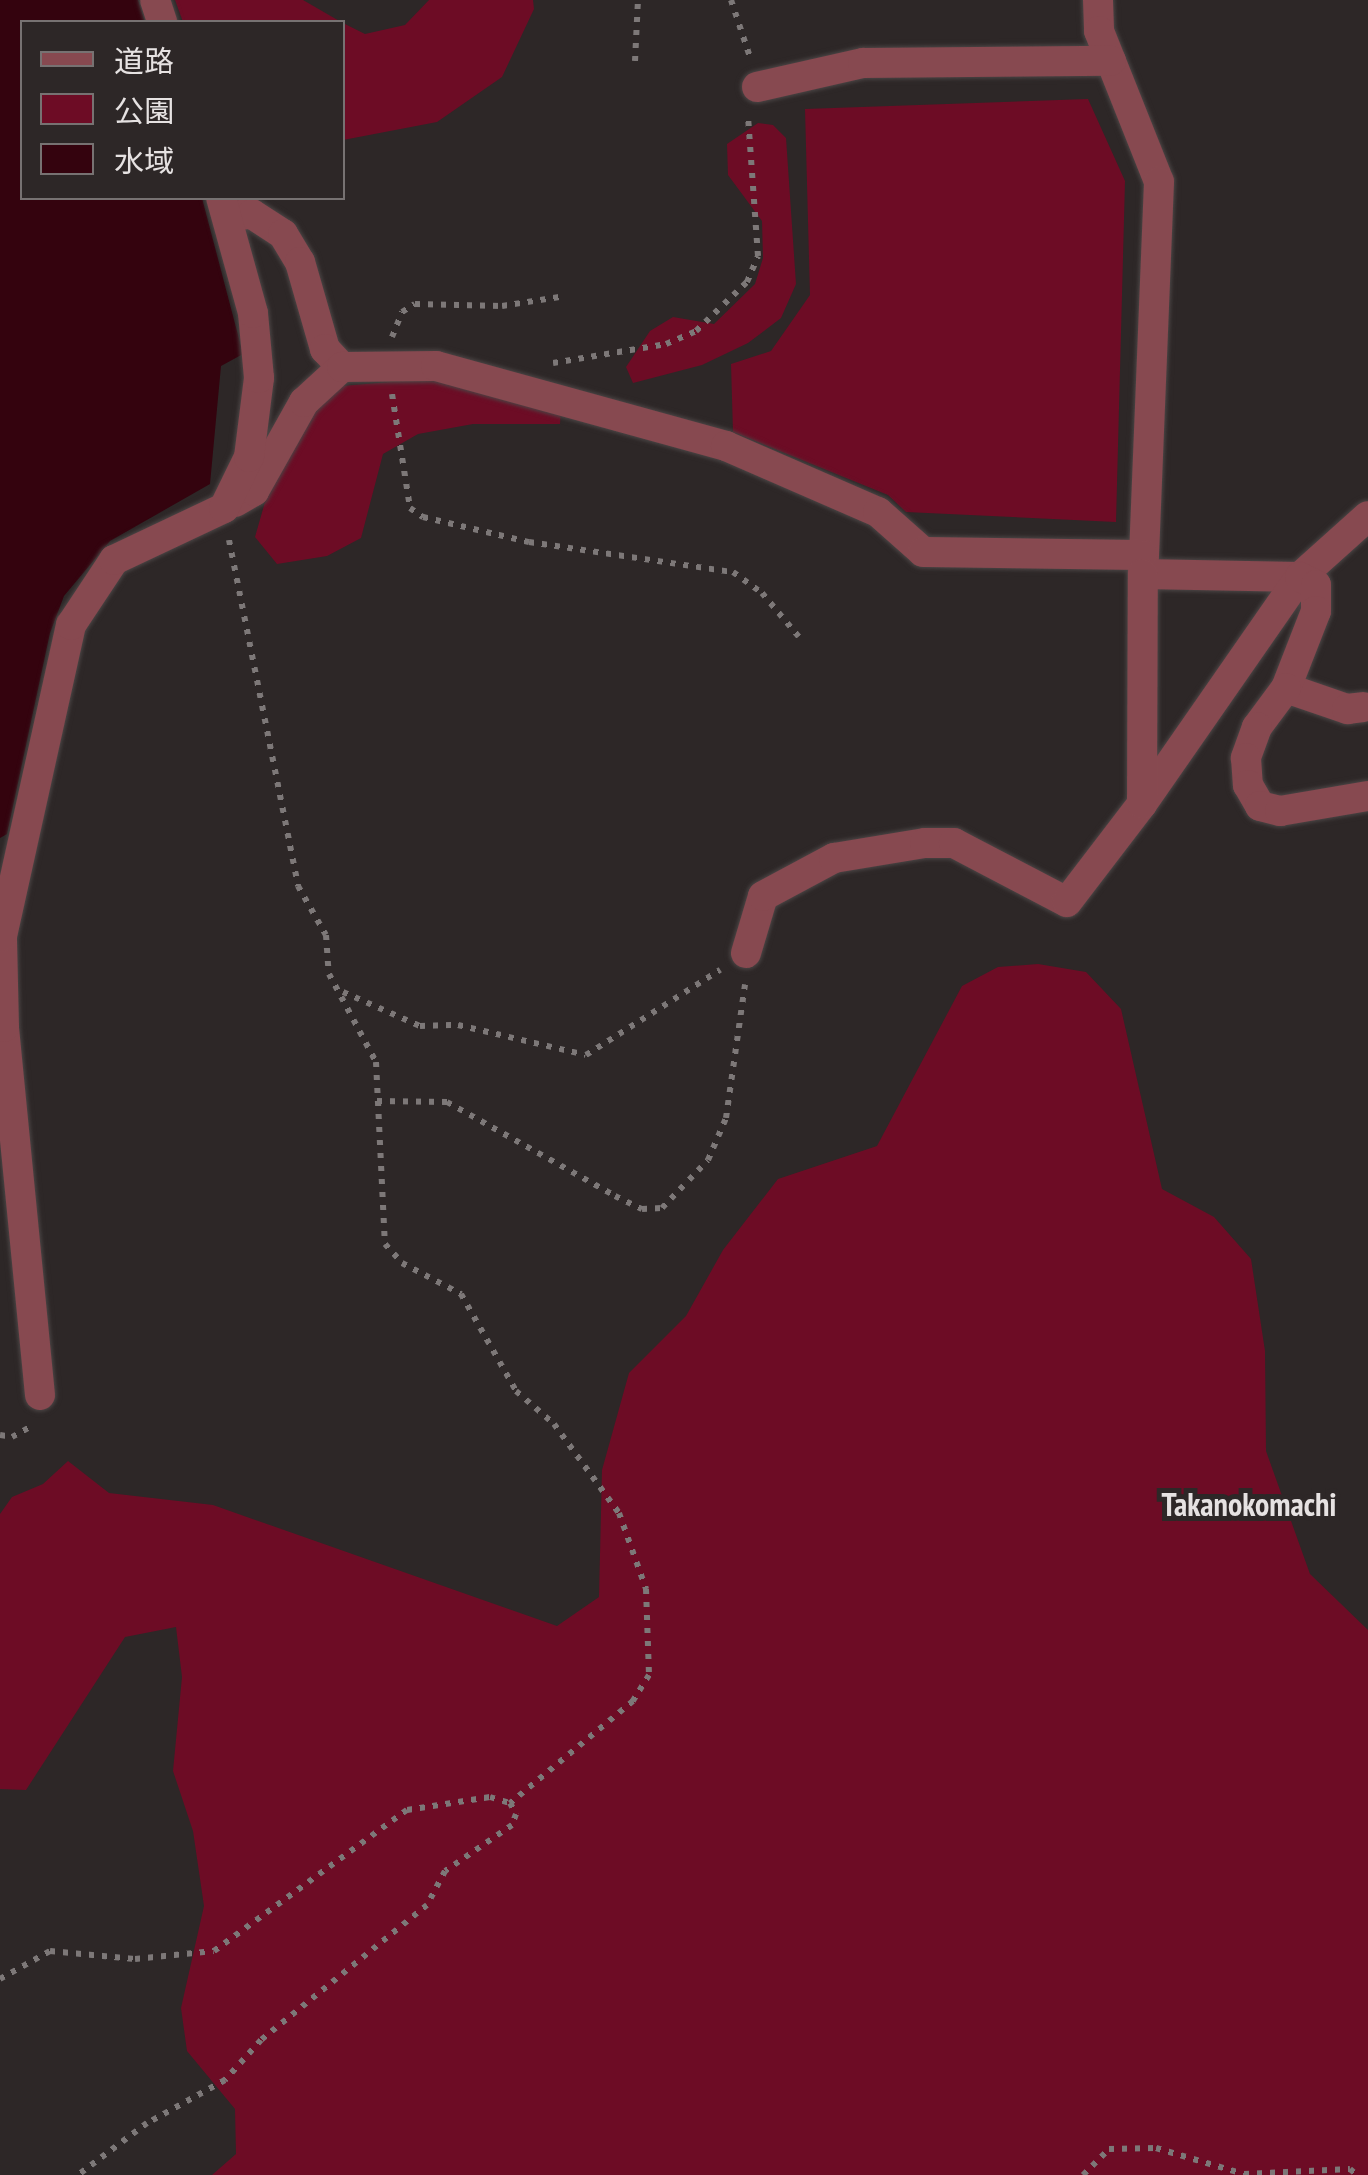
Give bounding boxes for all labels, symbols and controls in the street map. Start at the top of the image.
legend [20,20,345,200]
text: 道路 [114,41,174,80]
text: 公園 [114,91,174,130]
text: 水域 [114,141,174,180]
district label: Takanokomachi [1162,1485,1336,1523]

